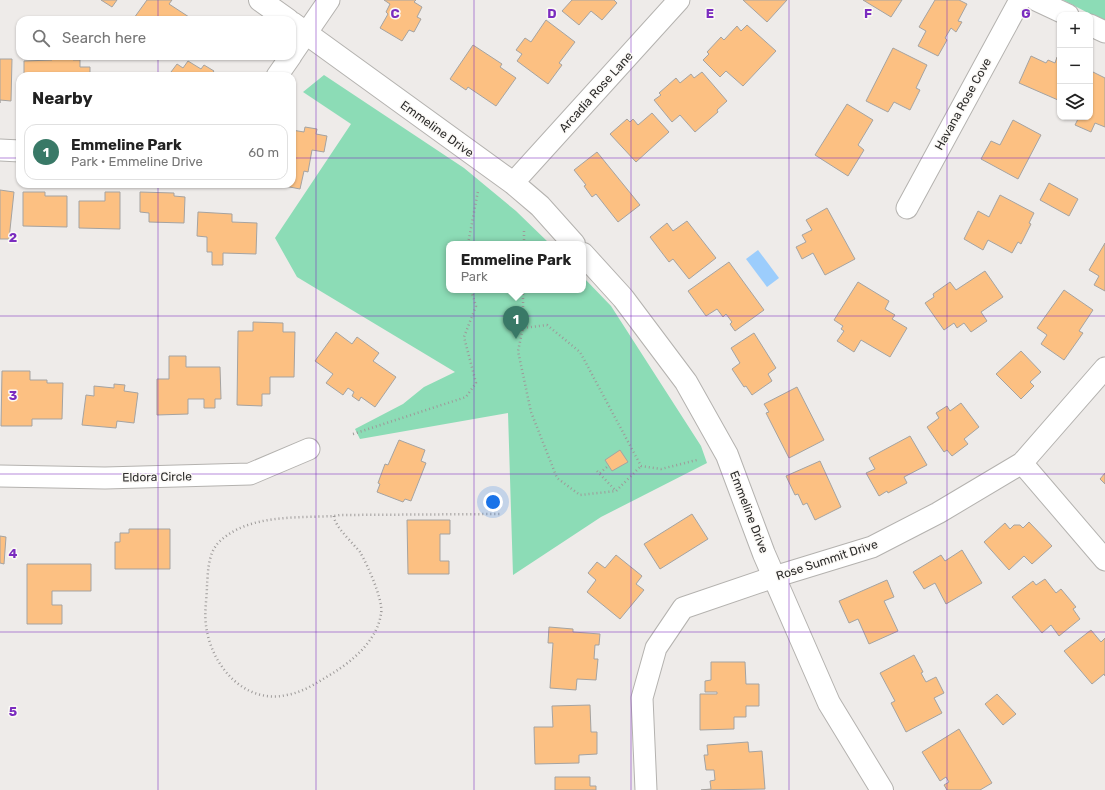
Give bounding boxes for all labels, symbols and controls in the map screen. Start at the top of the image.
text: C [390,6,400,21]
text: D [547,6,557,21]
text: E [706,6,714,21]
text: F [864,6,872,21]
text: G [1021,6,1031,21]
map controls [1057,12,1093,120]
button: + [1057,12,1093,48]
search box [16,16,296,60]
icon: search [30,27,52,49]
text: Search here [62,29,146,47]
button: − [1057,48,1093,84]
street label: Arcadia Rose Lane [556,49,636,135]
street label: Havana Rose Cove [932,55,994,153]
button: layers [1057,84,1093,120]
text: Nearby [32,88,93,108]
street label: Emmeline Drive [398,98,477,160]
text: Emmeline Park [71,136,182,154]
text: 1 [43,145,49,160]
text: 60 m [248,145,279,160]
text: Park · Emmeline Drive [71,154,203,169]
text: 2 [9,230,17,245]
popup [446,241,586,293]
text: Emmeline Park [461,251,571,269]
text: Park [461,269,488,284]
pin: 1 [503,306,529,339]
text: 3 [9,388,18,403]
street label: Eldora Circle [122,469,192,485]
street label: Emmeline Drive [727,469,771,555]
your location [483,492,503,512]
street label: Rose Summit Drive [774,537,880,583]
text: 4 [9,546,18,561]
text: 5 [9,704,17,719]

